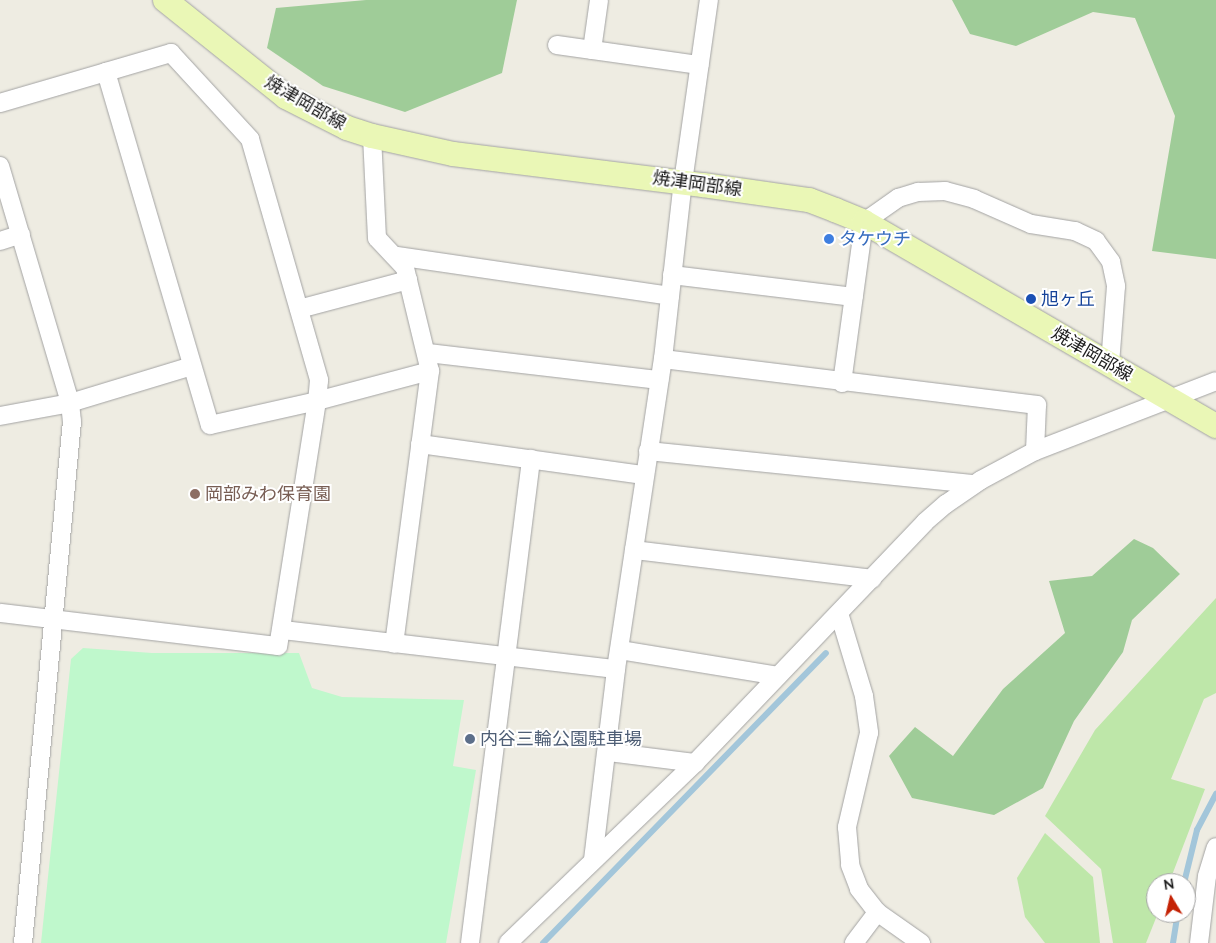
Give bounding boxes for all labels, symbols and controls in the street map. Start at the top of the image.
street label: 焼津岡部線 [261,71,349,135]
street label: 焼津岡部線 [651,167,743,201]
place label: タケウチ [839,228,911,250]
marker: タケウチ [823,233,835,245]
place label: 旭ヶ丘 [1041,288,1095,310]
marker: 旭ヶ丘 [1025,293,1037,305]
street label: 焼津岡部線 [1048,322,1136,386]
place label: 岡部みわ保育園 [205,483,331,505]
marker: 岡部みわ保育園 [189,488,201,500]
place label: 内谷三輪公園駐車場 [480,728,642,750]
marker: 内谷三輪公園駐車場 [464,733,476,745]
north arrow [1146,873,1196,923]
text: N [1162,874,1175,894]

